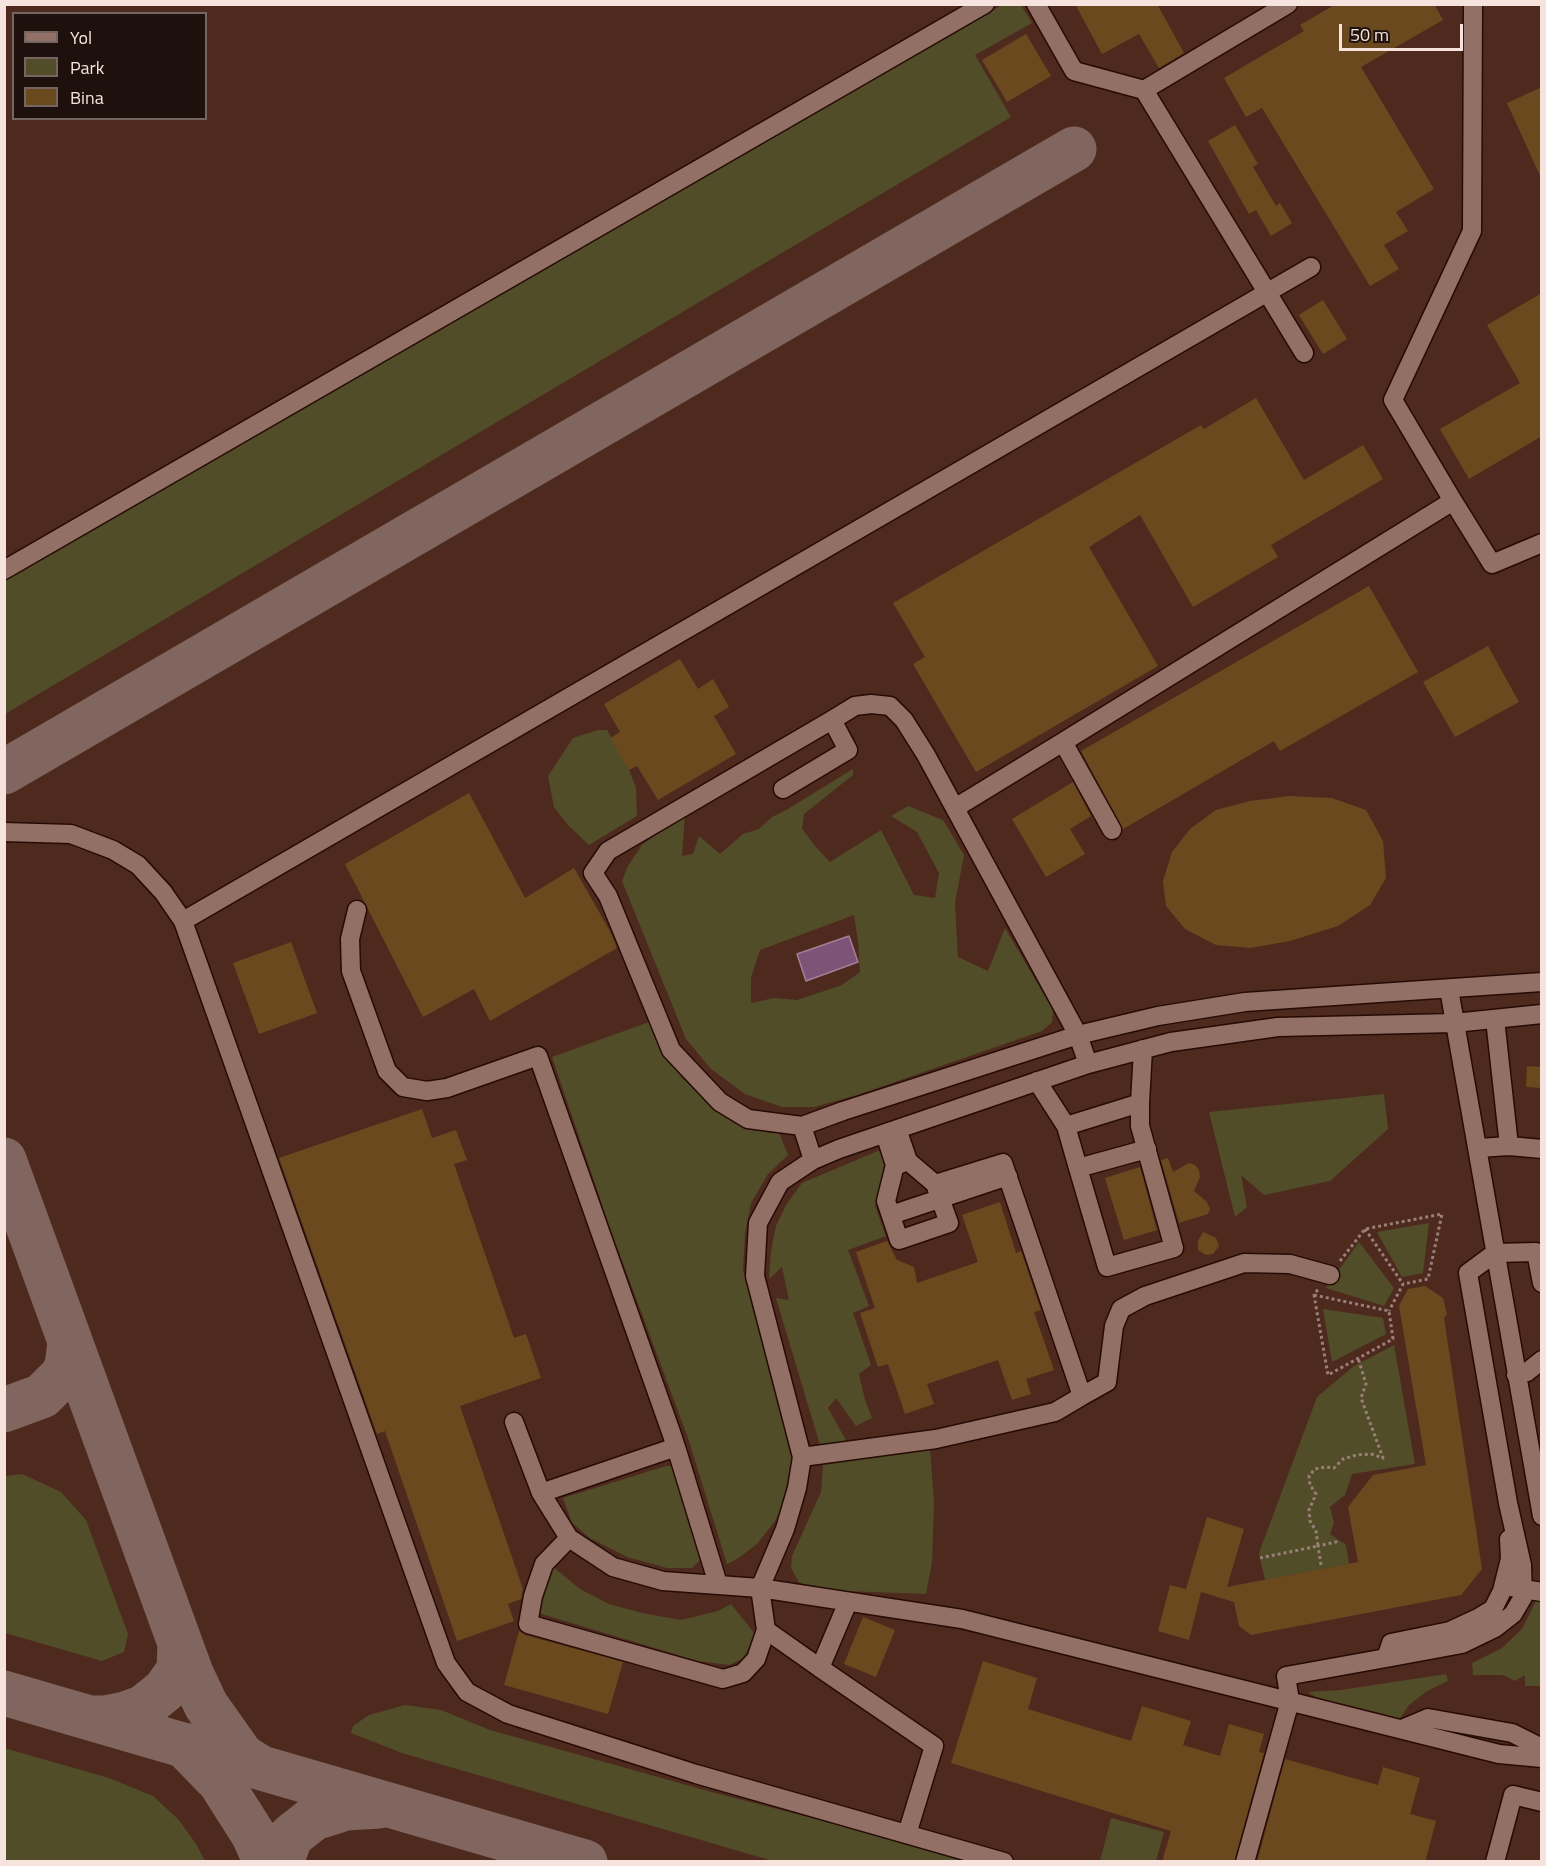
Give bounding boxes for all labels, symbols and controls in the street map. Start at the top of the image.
legend [12,12,207,120]
scale bar [1342,12,1466,50]
text: 50 m [1350,21,1389,48]
text: Yol [70,24,92,51]
text: Park [70,54,104,81]
text: Bina [70,84,104,111]

